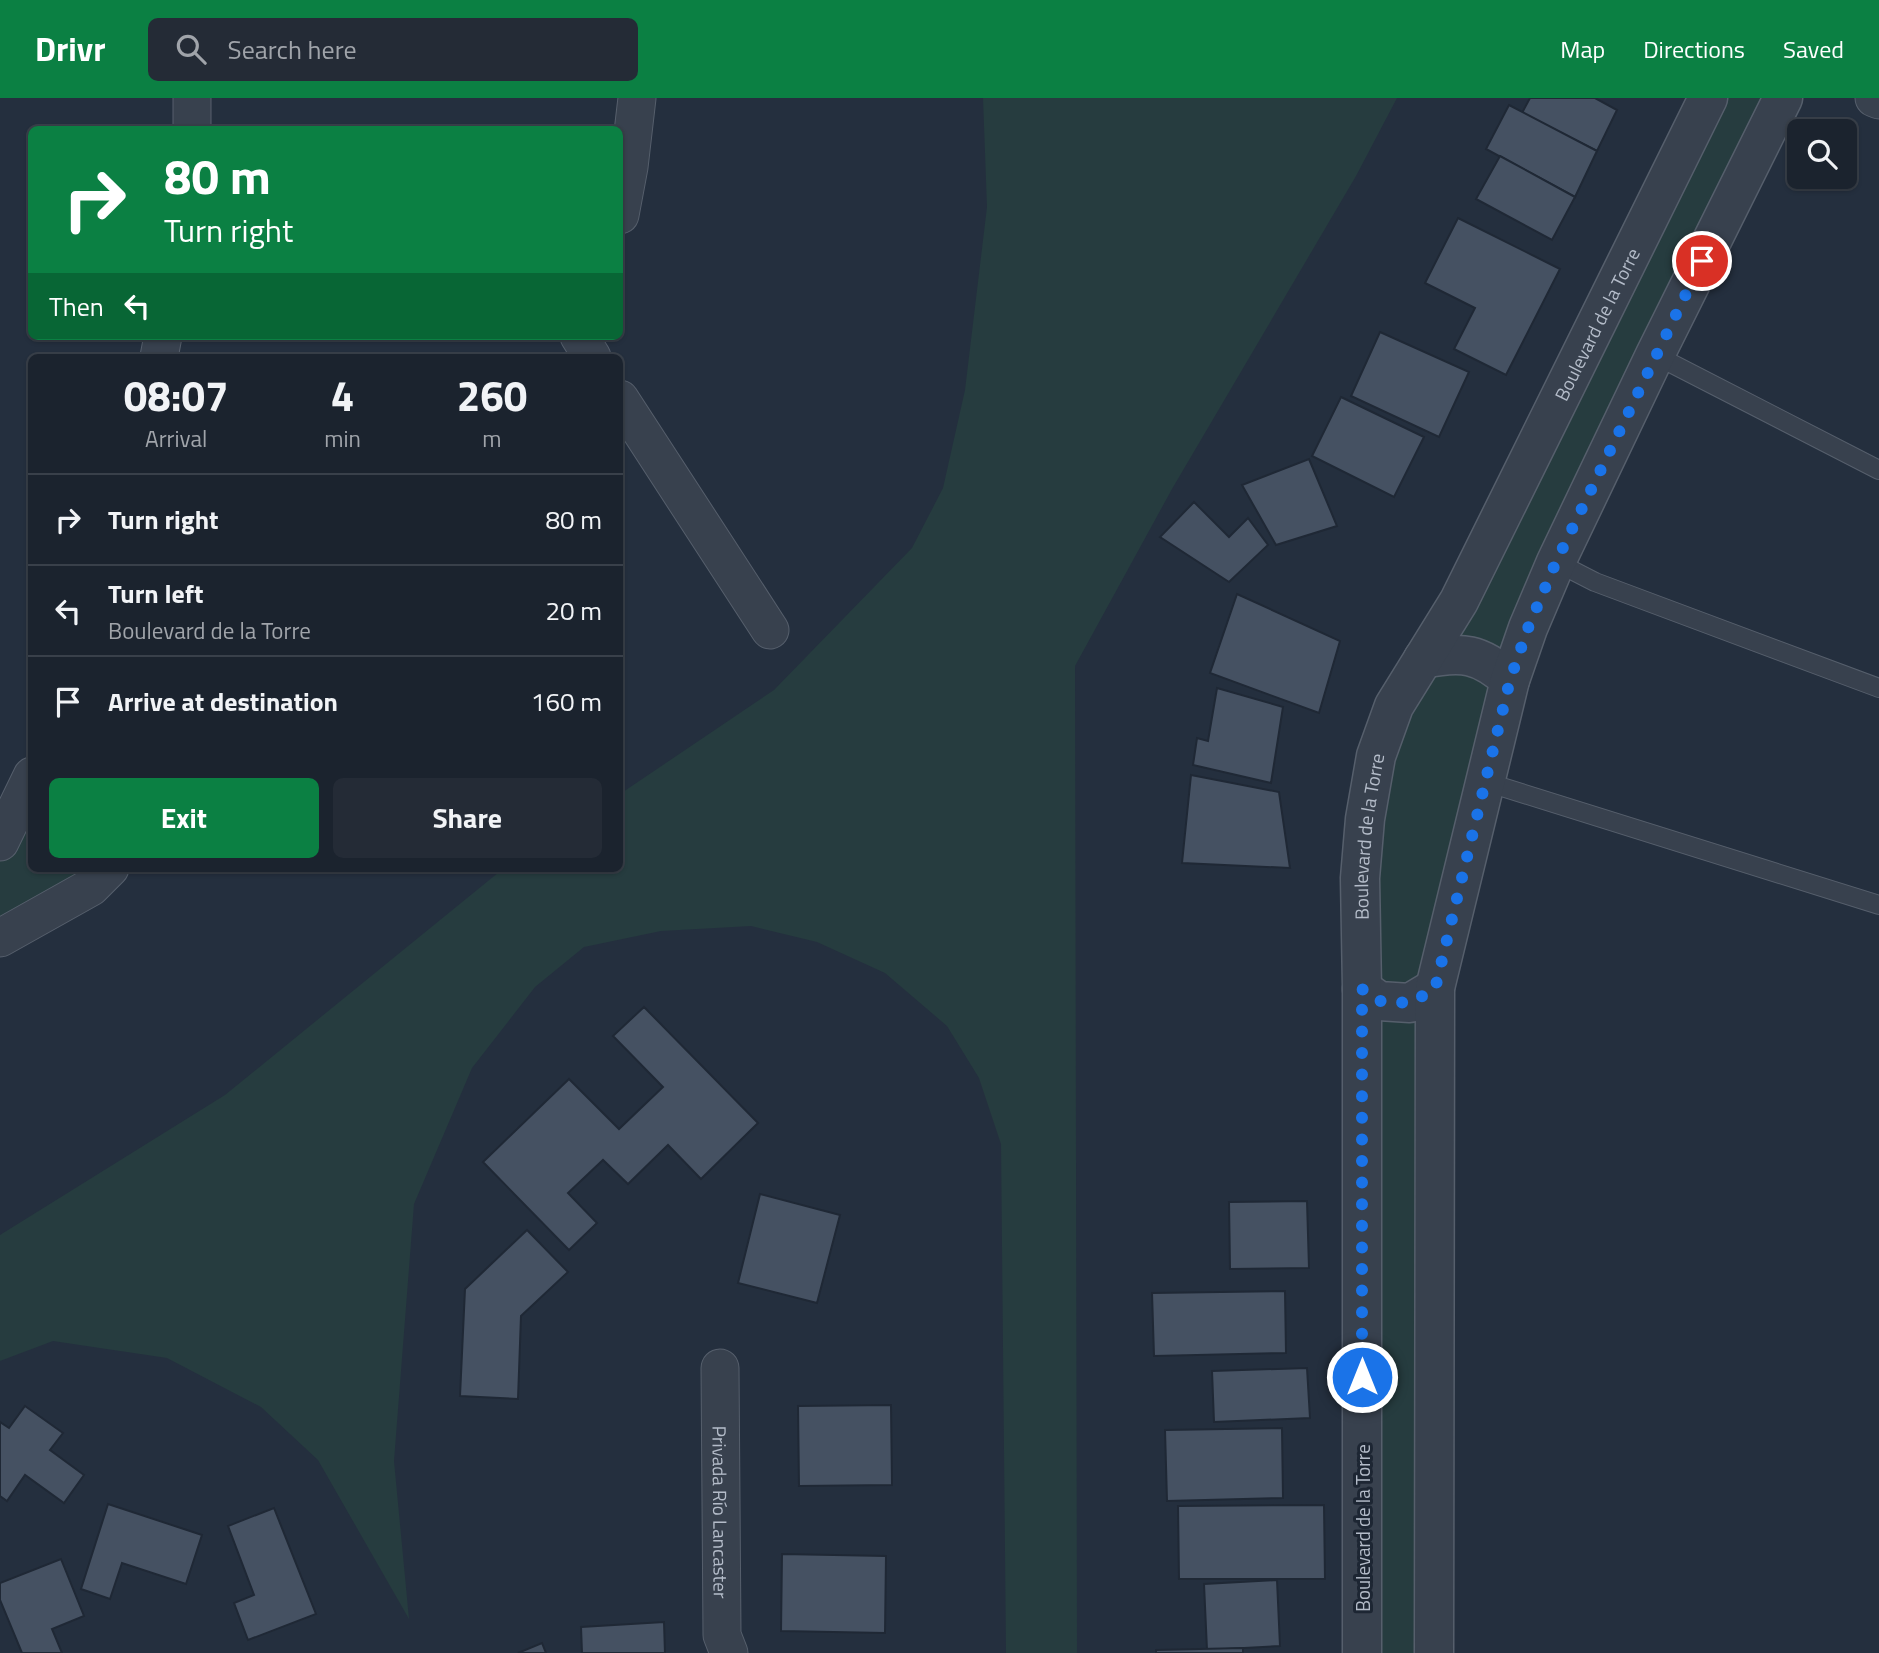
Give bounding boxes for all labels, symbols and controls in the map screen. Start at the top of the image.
search box [148,18,638,81]
text: Drivr [35,24,106,74]
icon: search [172,30,210,68]
text: Search here [228,30,357,69]
text: Map [1560,31,1605,67]
text: Directions [1643,31,1745,67]
text: Saved [1783,31,1844,67]
map controls [1787,119,1857,189]
button: search [1787,119,1857,189]
text: 80 m [164,138,271,213]
icon: right [49,154,140,245]
text: Turn right [164,206,293,254]
pin [1672,231,1732,291]
street label: Boulevard de la Torre [1546,242,1646,405]
icon: arrive [1683,242,1721,280]
text: Then [49,287,104,326]
icon: left [118,287,156,325]
text: 08:07 [124,363,229,427]
text: 4 [331,363,354,427]
text: 260 [457,363,527,427]
text: Arrival [145,421,207,456]
text: min [324,421,361,456]
text: m [482,421,502,456]
text: Turn right [108,500,219,539]
text: 80 m [545,500,602,539]
icon: right [49,501,87,539]
text: Turn left [108,574,203,613]
text: 20 m [545,591,602,630]
icon: left [49,592,87,630]
text: Boulevard de la Torre [108,613,311,648]
text: Arrive at destination [108,682,338,721]
text: 160 m [531,682,602,721]
icon: arrive [49,683,87,721]
street label: Boulevard de la Torre [1345,751,1391,920]
button: Exit [49,778,319,858]
button: Share [333,778,602,858]
position arrow [1325,1340,1399,1414]
street label: Privada Río Lancaster [706,1425,736,1599]
street label: Boulevard de la Torre [1348,1444,1377,1612]

